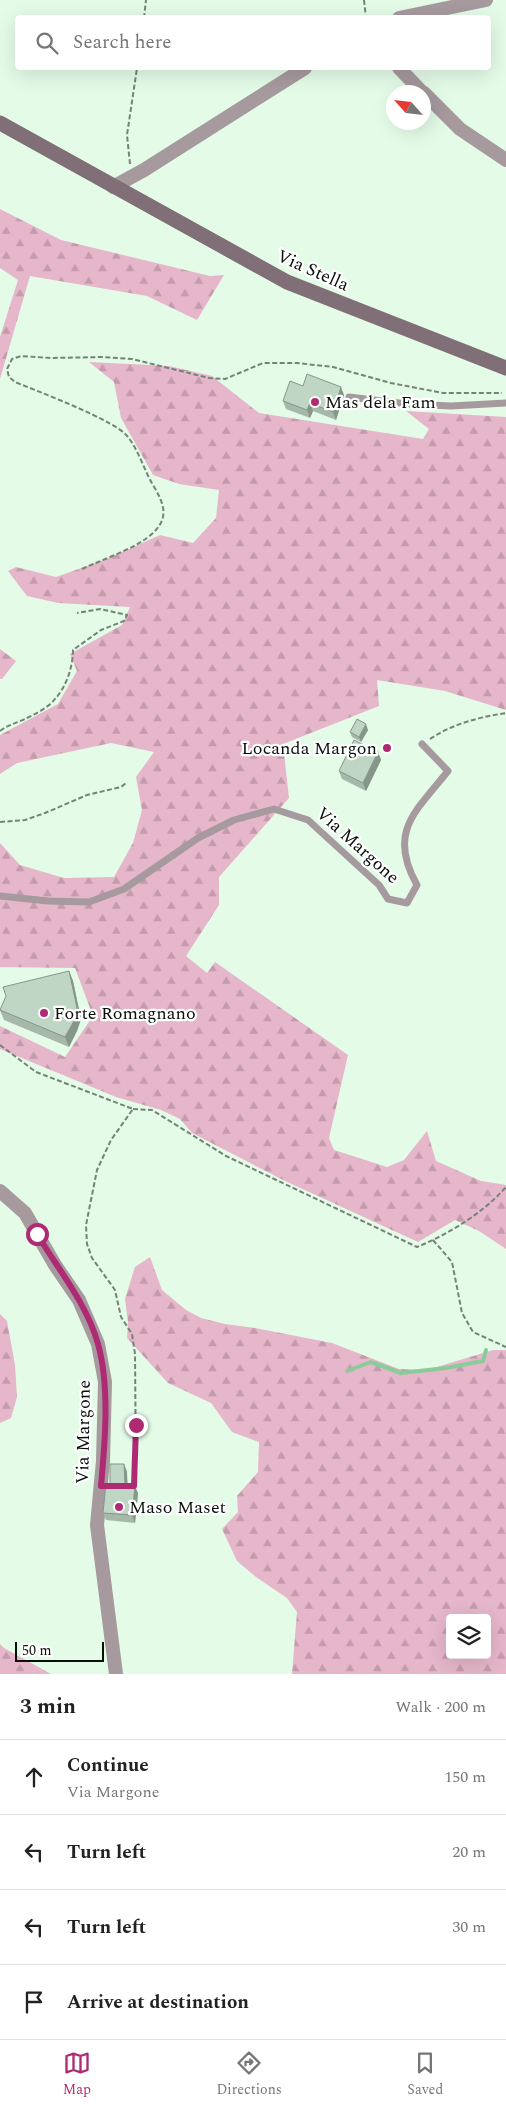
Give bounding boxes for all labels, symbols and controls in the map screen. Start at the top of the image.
search box [15,15,491,70]
text: Search here [73,28,172,57]
icon: search [33,29,61,57]
north arrow [386,85,431,130]
street label: Via Stella [272,243,353,298]
place label: Mas dela Fam [325,389,436,416]
marker: Mas dela Fam [309,396,321,408]
place label: Locanda Margon [241,735,377,762]
marker: Locanda Margon [381,742,393,754]
street label: Via Margone [310,801,405,890]
place label: Forte Romagnano [54,1000,196,1027]
marker: Forte Romagnano [38,1007,50,1019]
route start [26,1223,49,1246]
street label: Via Margone [69,1380,98,1484]
route end [125,1414,148,1437]
place label: Maso Maset [129,1494,226,1521]
marker: Maso Maset [113,1501,125,1513]
map controls [446,1614,491,1659]
button: layers [446,1614,491,1659]
scale bar [15,1639,104,1662]
text: 50 m [22,1640,52,1661]
text: 3 min [20,1691,76,1723]
text: Walk · 200 m [395,1695,486,1719]
text: Continue [67,1751,149,1780]
icon: ahead [20,1763,48,1791]
text: 150 m [444,1765,486,1789]
text: Via Margone [67,1780,159,1804]
icon: left [20,1838,48,1866]
text: Turn left [67,1838,146,1867]
text: 20 m [452,1840,486,1864]
icon: left [20,1913,48,1941]
text: Turn left [67,1913,146,1942]
text: 30 m [452,1915,486,1939]
icon: arrive [20,1988,48,2016]
text: Arrive at destination [67,1988,249,2017]
tab: Map [63,2049,91,2100]
tab: Directions [216,2049,282,2100]
tab: Saved [407,2049,443,2100]

